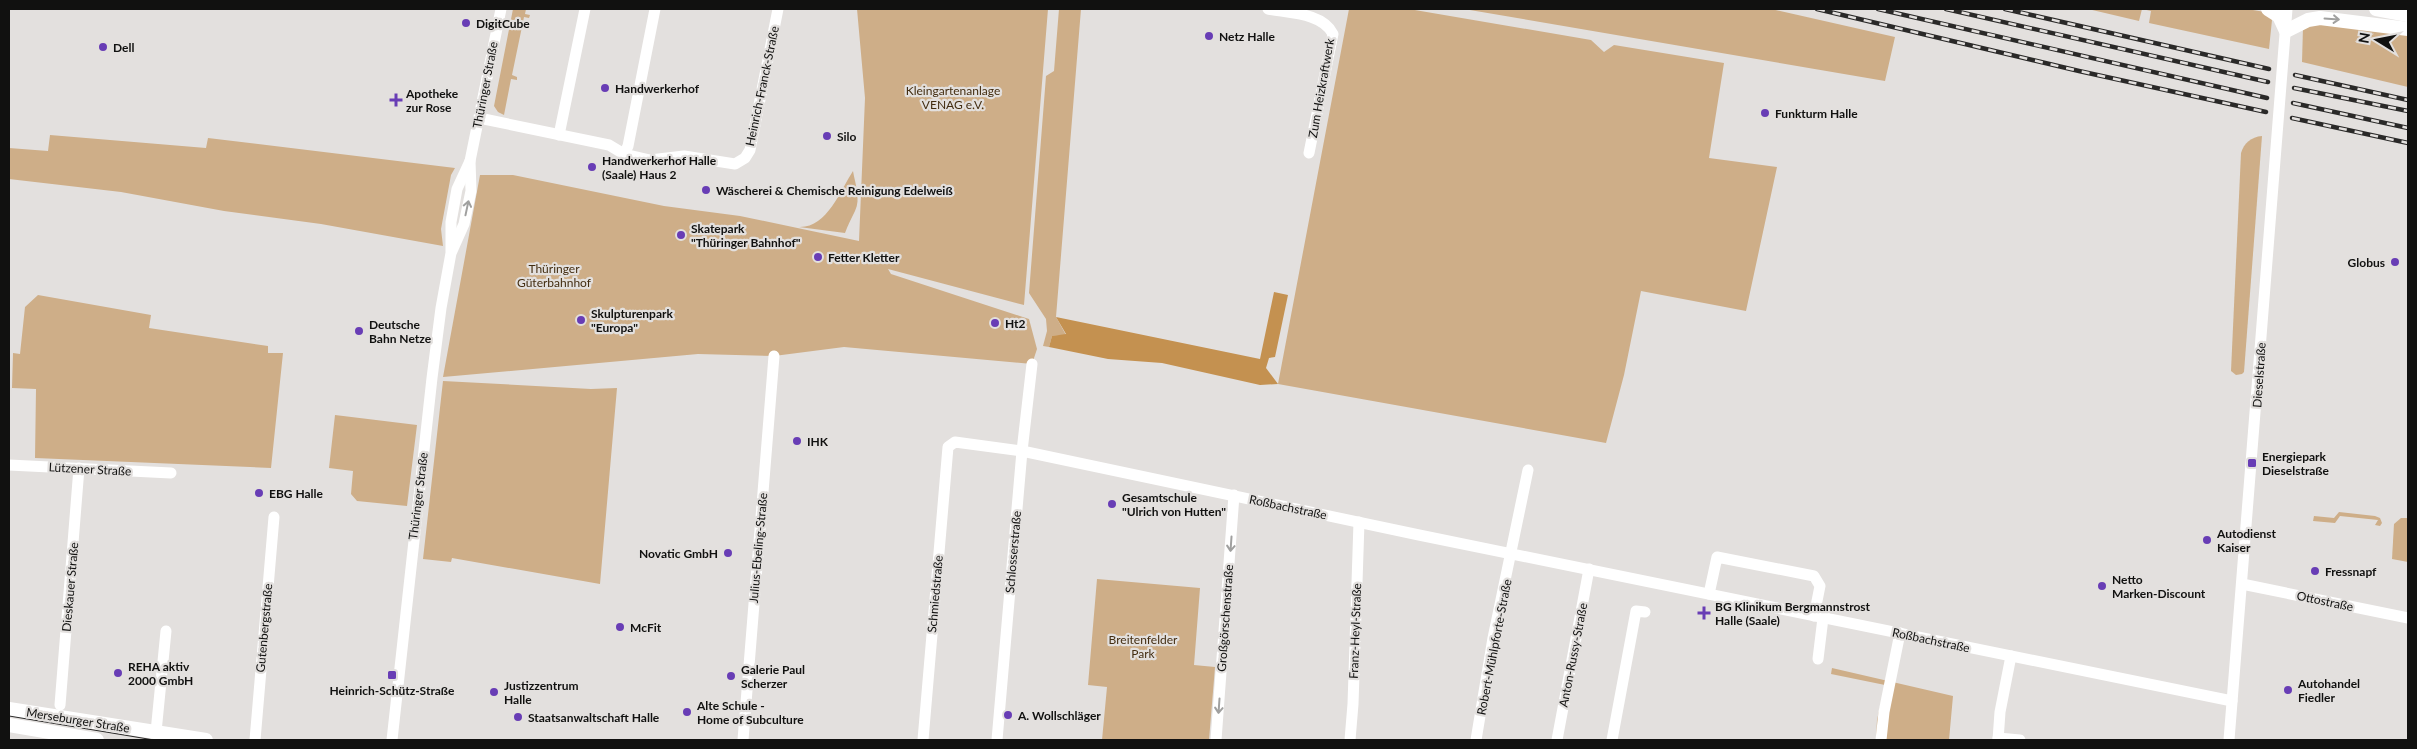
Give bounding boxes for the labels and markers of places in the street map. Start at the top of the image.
place label: DigitCube [476,16,530,31]
marker: DigitCube [460,17,472,29]
place label: Netz Halle [1219,29,1275,44]
marker: Netz Halle [1203,30,1215,42]
place label: Dell [113,40,134,55]
marker: Dell [97,41,109,53]
place label: Handwerkerhof [615,81,700,96]
marker: Handwerkerhof [599,82,611,94]
place label: Apotheke zur Rose [405,86,459,115]
marker: Apotheke zur Rose [390,94,402,106]
place label: Funkturm Halle [1775,106,1858,121]
marker: Funkturm Halle [1759,107,1771,119]
place label: Silo [837,129,857,144]
marker: Silo [821,130,833,142]
place label: Handwerkerhof Halle (Saale) Haus 2 [602,153,717,182]
marker: Handwerkerhof Halle (Saale) Haus 2 [586,161,598,173]
place label: Wäscherei & Chemische Reinigung Edelweiß [716,183,953,198]
marker: Wäscherei & Chemische Reinigung Edelweiß [700,184,712,196]
place label: Skatepark "Thüringer Bahnhof" [691,221,801,250]
marker: Skatepark "Thüringer Bahnhof" [675,229,687,241]
place label: Fetter Kletter [828,250,900,265]
marker: Fetter Kletter [812,251,824,263]
place label: Globus [2348,255,2385,270]
marker: Globus [2389,256,2401,268]
place label: Skulpturenpark "Europa" [591,306,673,335]
marker: Skulpturenpark "Europa" [575,314,587,326]
place label: Ht2 [1005,316,1026,331]
place label: Deutsche Bahn Netze [369,317,432,346]
marker: Ht2 [989,317,1001,329]
marker: Deutsche Bahn Netze [353,325,365,337]
place label: IHK [807,434,829,449]
marker: IHK [791,435,803,447]
place label: Energiepark Dieselstraße [2262,449,2330,478]
marker: Energiepark Dieselstraße [2246,457,2258,469]
place label: EBG Halle [269,486,324,501]
marker: EBG Halle [253,487,265,499]
place label: Gesamtschule "Ulrich von Hutten" [1122,490,1226,519]
marker: Gesamtschule "Ulrich von Hutten" [1106,498,1118,510]
place label: Autodienst Kaiser [2216,526,2277,555]
marker: Autodienst Kaiser [2201,534,2213,546]
place label: Novatic GmbH [639,546,718,561]
marker: Novatic GmbH [722,547,734,559]
place label: Fressnapf [2325,564,2377,579]
marker: Fressnapf [2309,565,2321,577]
place label: Netto Marken-Discount [2112,572,2206,601]
marker: Netto Marken-Discount [2096,580,2108,592]
place label: BG Klinikum Bergmannstrost Halle (Saale) [1715,599,1871,628]
marker: BG Klinikum Bergmannstrost Halle (Saale) [1697,606,1711,620]
place label: McFit [630,620,662,635]
marker: McFit [614,621,626,633]
place label: REHA aktiv 2000 GmbH [128,659,193,688]
place label: Galerie Paul Scherzer [741,662,805,691]
marker: REHA aktiv 2000 GmbH [112,667,124,679]
marker: Heinrich-Schütz-Straße [386,669,398,681]
marker: Galerie Paul Scherzer [725,670,737,682]
place label: Autohandel Fiedler [2297,676,2360,705]
place label: Justizzentrum Halle [504,678,579,707]
place label: Heinrich-Schütz-Straße [329,683,455,698]
marker: Autohandel Fiedler [2282,684,2294,696]
marker: Justizzentrum Halle [488,686,500,698]
place label: Alte Schule - Home of Subculture [696,698,804,727]
marker: Alte Schule - Home of Subculture [681,706,693,718]
place label: A. Wollschläger [1017,708,1101,723]
marker: A. Wollschläger [1002,709,1014,721]
place label: Staatsanwaltschaft Halle [528,710,660,725]
marker: Staatsanwaltschaft Halle [512,711,524,723]

